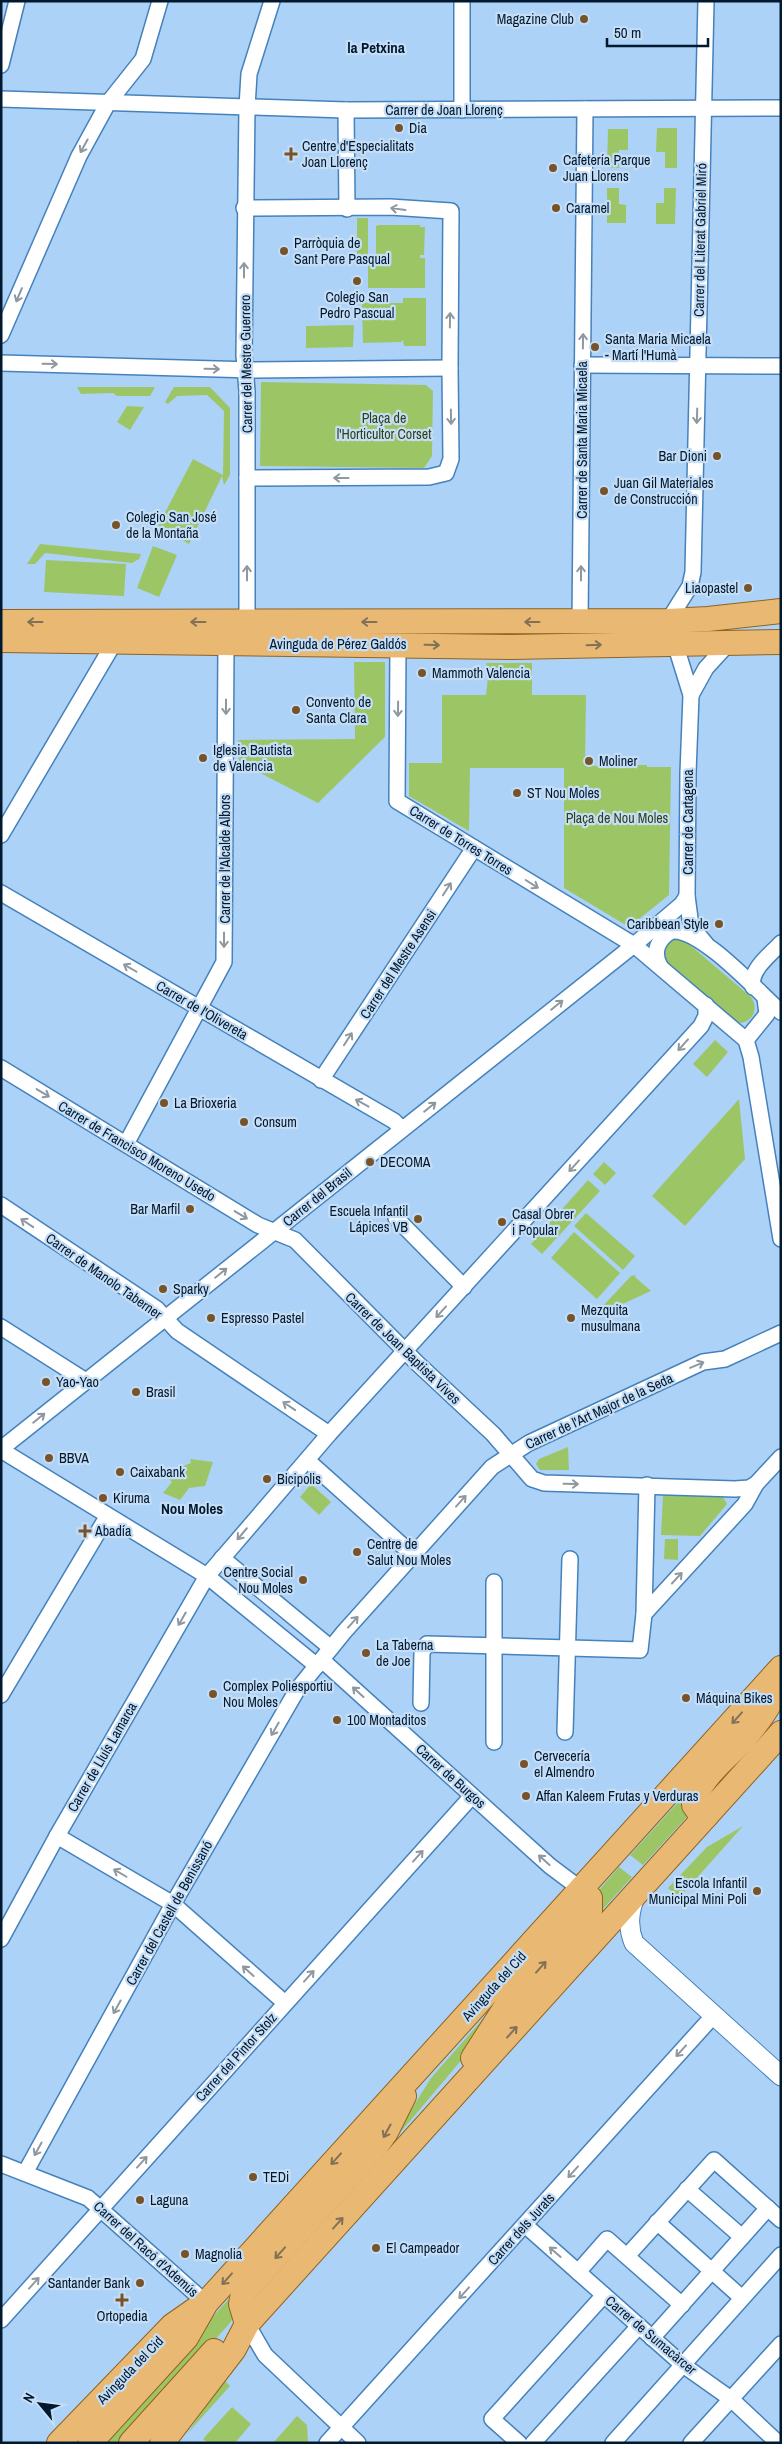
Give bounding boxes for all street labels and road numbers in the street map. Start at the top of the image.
street label: Carrer de Joan Llorenç [385,101,503,119]
street label: Carrer del Literat Gabriel Miró [690,163,710,317]
street label: Carrer del Mestre Guerrero [236,295,256,433]
street label: Carrer de Santa Maria Micaela [573,361,591,519]
street label: Avinguda de Pérez Galdós [268,635,407,653]
street label: Carrer de Cartagena [679,769,697,875]
street label: Carrer de l'Alcalde Albors [216,794,234,924]
street label: Carrer de Torres Torres [406,801,516,879]
street label: Carrer del Mestre Asensi [356,906,440,1022]
street label: Carrer de l'Olivereta [153,976,252,1044]
street label: Carrer de Francisco Moreno Usedo [55,1097,219,1205]
street label: Carrer del Brasil [279,1164,355,1230]
street label: Carrer de Manolo Taberner [42,1229,166,1323]
street label: Carrer de Joan Baptista Vives [342,1288,465,1408]
street label: Carrer de l'Art Major de la Seda [522,1369,676,1453]
street label: Carrer de Lluís Lamarca [63,1698,141,1815]
street label: Carrer de Burgos [412,1740,490,1812]
street label: Carrer del Castell de Benissanó [122,1837,216,1989]
street label: Avinguda del Cid [457,1947,530,2025]
street label: Carrer del Pintor Stolz [191,2009,281,2105]
street label: Carrer dels Jurats [484,2189,558,2269]
street label: Carrer del Racó d'Ademús [90,2197,202,2301]
street label: Carrer de Sumacàrcer [602,2292,700,2379]
street label: Avinguda del Cid [92,2332,167,2409]

